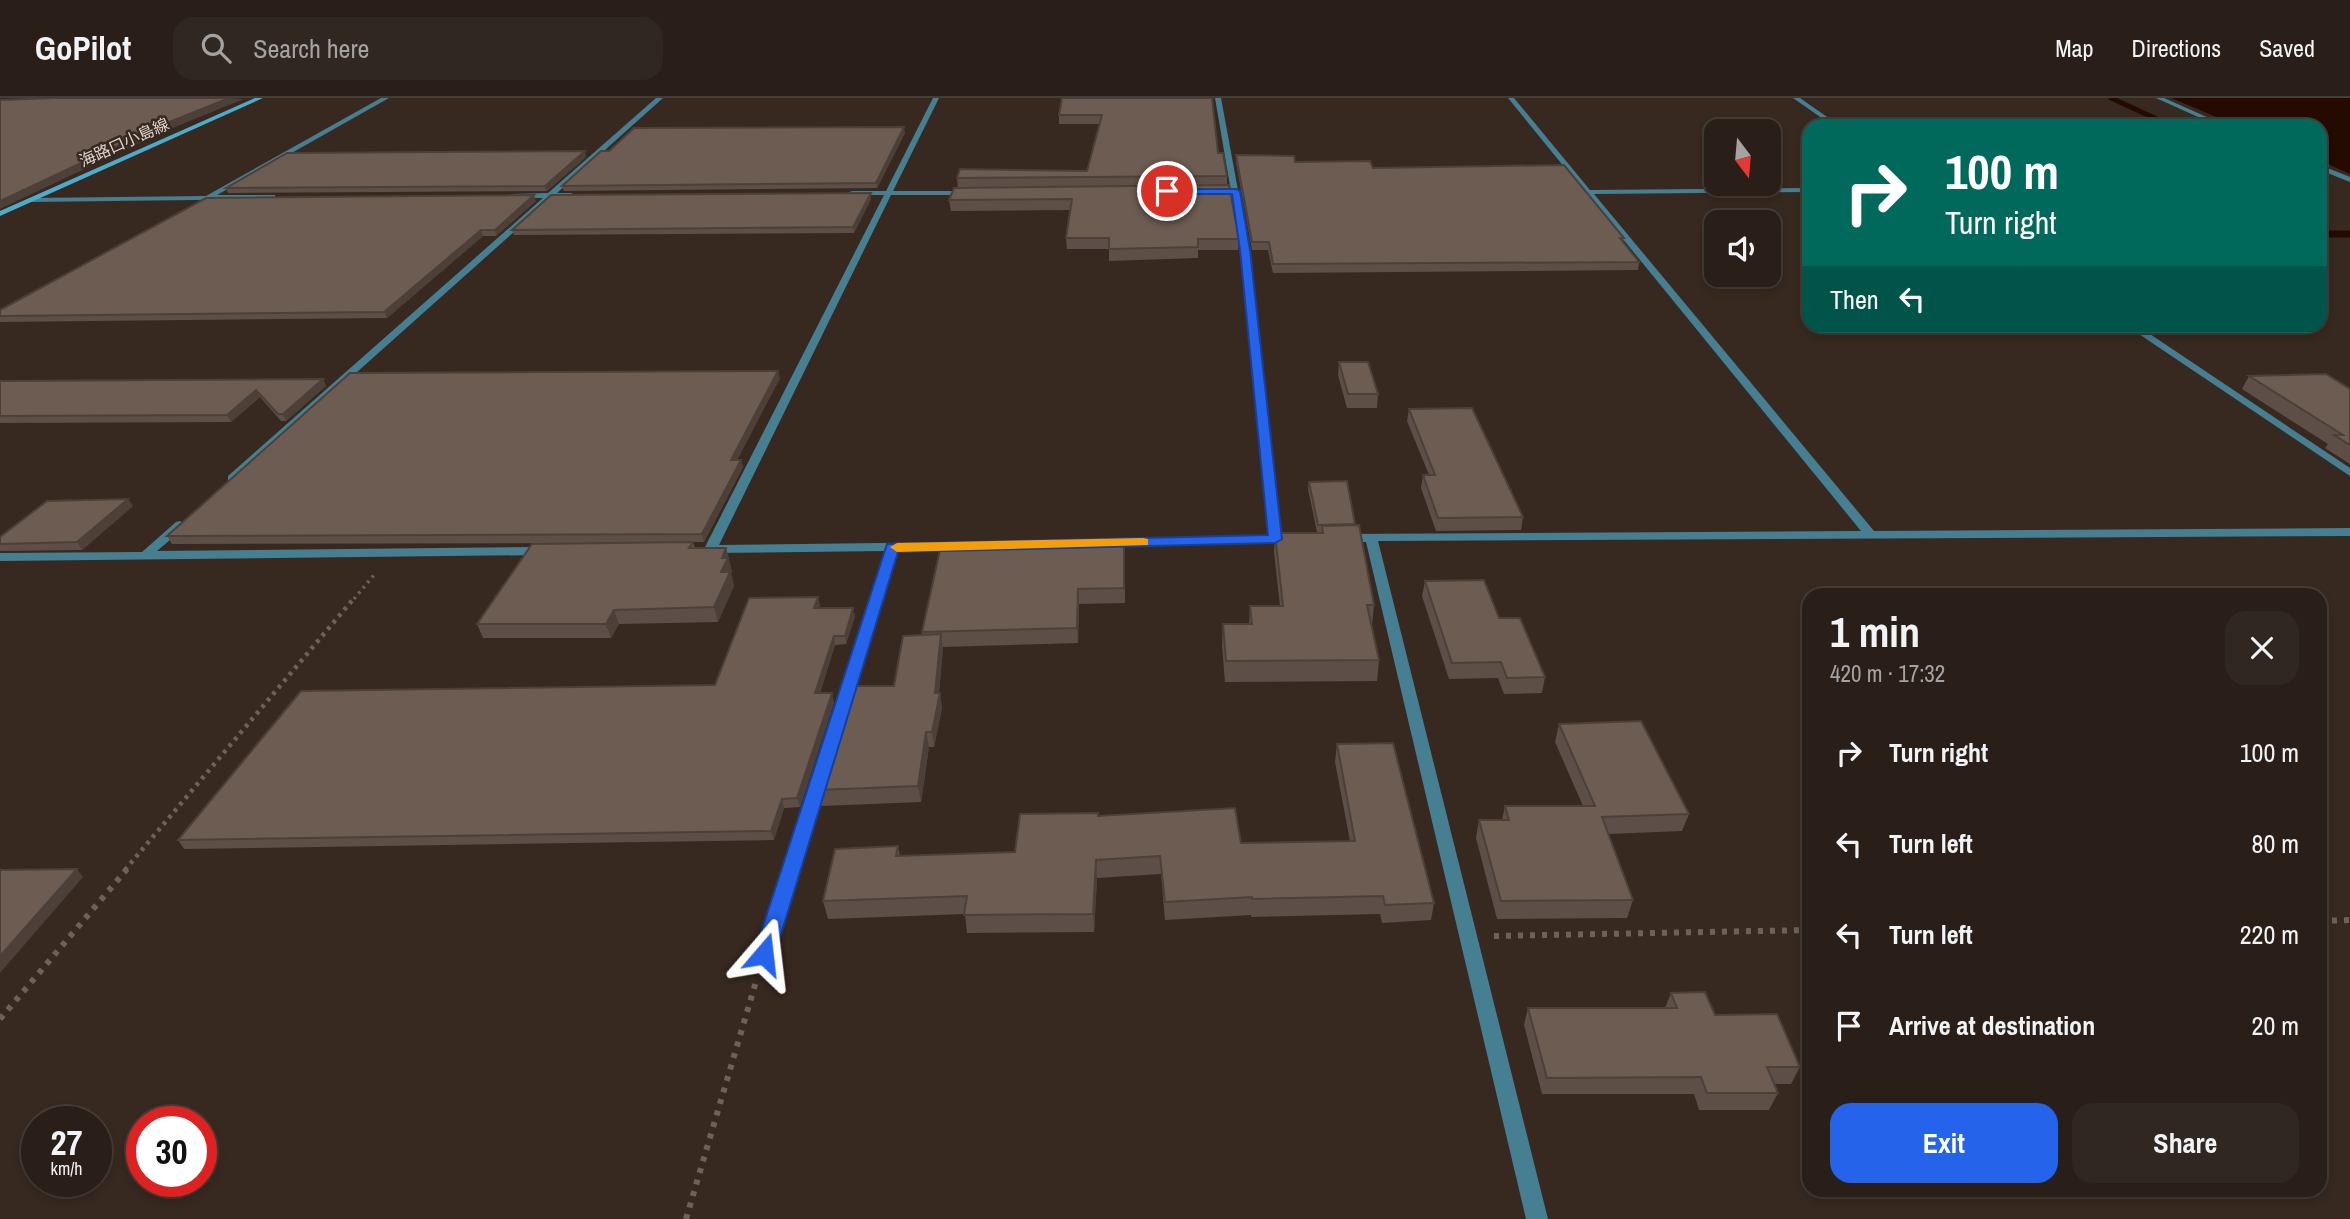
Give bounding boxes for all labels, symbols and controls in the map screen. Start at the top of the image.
search box [173,17,663,80]
text: GoPilot [35,26,131,70]
icon: search [197,29,235,67]
text: Search here [253,31,369,66]
text: Map [2055,32,2093,64]
text: Directions [2131,32,2221,64]
text: Saved [2259,32,2315,64]
street label: 海路口小島線 [76,112,172,172]
north arrow [1704,119,1782,196]
map controls [1704,119,1781,287]
text: 100 m [1945,138,2059,204]
icon: right [1830,147,1921,238]
pin [1137,161,1197,221]
icon: arrive [1148,172,1186,210]
text: Turn right [1945,201,2057,244]
button: sound [1704,210,1781,287]
icon: left [1893,280,1931,318]
text: Then [1830,282,1879,317]
text: 1 min [1830,604,1920,660]
button: close [2225,611,2299,685]
text: 420 m · 17:32 [1830,658,1945,689]
icon: right [1830,734,1868,772]
text: Turn right [1889,735,1988,770]
text: 100 m [2240,735,2299,770]
icon: left [1830,825,1868,863]
text: Turn left [1889,826,1973,861]
text: 80 m [2252,826,2299,861]
icon: left [1830,916,1868,954]
position arrow [727,917,801,991]
text: Turn left [1889,917,1973,952]
text: 220 m [2240,917,2299,952]
icon: arrive [1830,1007,1868,1045]
text: Arrive at destination [1889,1008,2095,1043]
text: 20 m [2252,1008,2299,1043]
button: Exit [1830,1103,2058,1183]
button: Share [2072,1103,2299,1183]
speed limit sign: 30 [126,1106,217,1197]
text: 27 [51,1119,82,1166]
text: km/h [51,1156,83,1181]

